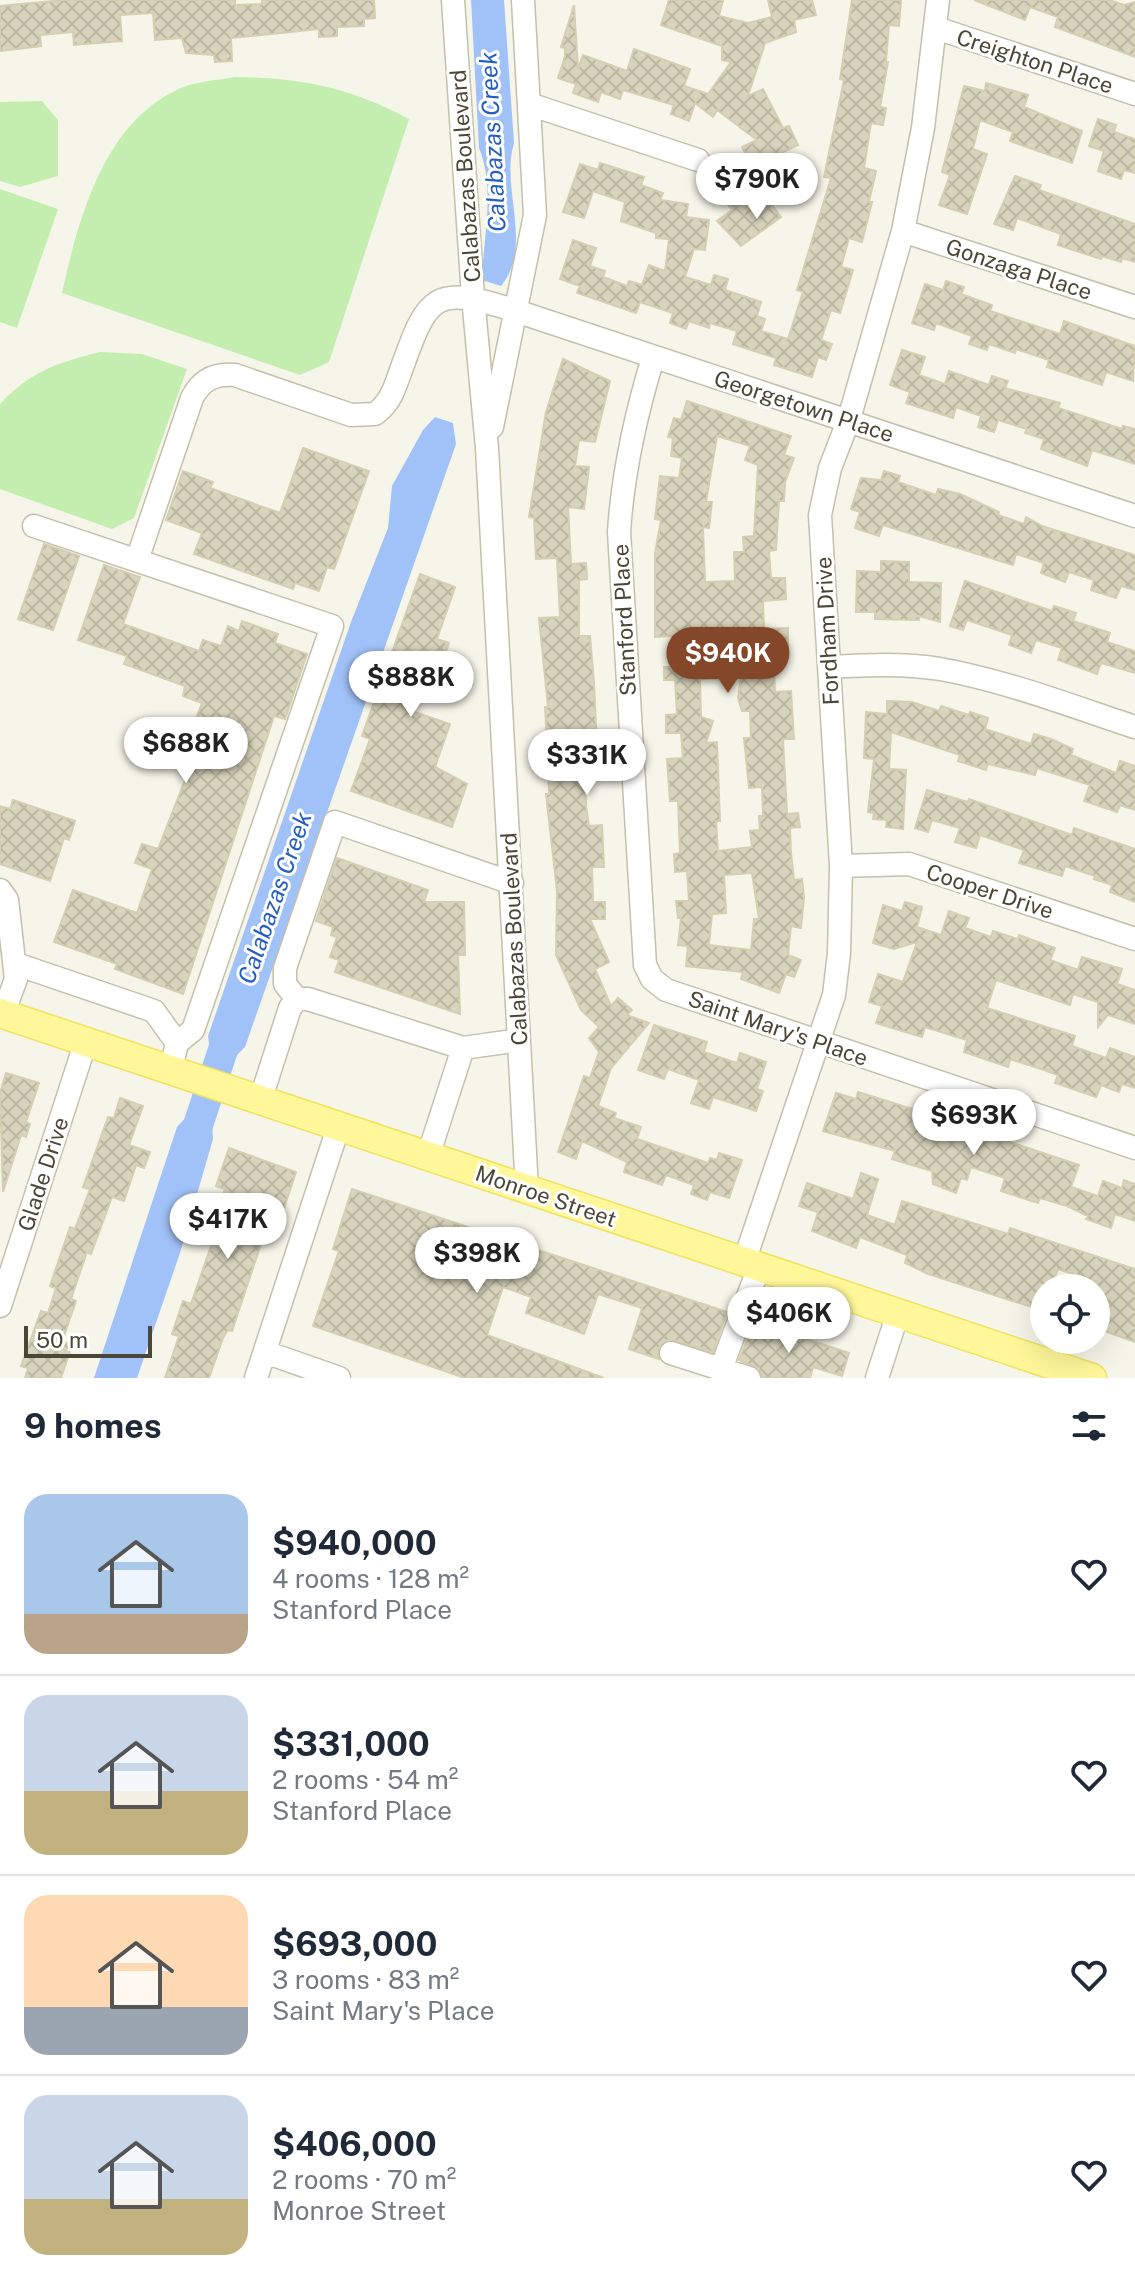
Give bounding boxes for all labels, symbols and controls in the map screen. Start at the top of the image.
street label: Creighton Place [953,23,1117,99]
water label: Calabazas Creek [473,51,511,233]
street label: Calabazas Boulevard [445,69,485,283]
pin: $790K [701,153,813,221]
text: $790K [714,163,800,194]
street label: Gonzaga Place [943,233,1095,305]
street label: Georgetown Place [711,365,897,447]
street label: Stanford Place [607,543,641,697]
street label: Fordham Drive [810,556,844,706]
pin: $940K [672,627,784,695]
text: $940K [684,637,772,668]
pin: $888K [355,651,467,719]
text: $888K [367,661,455,692]
pin: $688K [130,717,242,785]
text: $688K [142,727,230,758]
pin: $331K [531,729,643,797]
text: $331K [546,739,628,770]
water label: Calabazas Creek [232,808,317,987]
street label: Calabazas Boulevard [495,832,533,1046]
street label: Cooper Drive [923,858,1057,924]
street label: Saint Mary's Place [685,985,871,1071]
pin: $693K [918,1089,1030,1157]
text: $693K [930,1099,1018,1130]
street label: Glade Drive [12,1114,74,1234]
street label: Monroe Street [472,1160,620,1232]
pin: $417K [172,1193,284,1261]
text: $417K [188,1203,268,1234]
pin: $398K [421,1227,533,1295]
text: $398K [433,1237,521,1268]
map controls [1030,1274,1110,1354]
button: locate [1030,1274,1110,1354]
pin: $406K [733,1287,845,1355]
text: $406K [745,1297,833,1328]
scale bar [24,1322,152,1358]
text: 50 m [36,1327,88,1353]
icon: filters [1067,1404,1111,1448]
text: 9 homes [24,1406,162,1446]
text: $940,000 [272,1523,437,1563]
icon: home [88,1526,184,1622]
icon: heart [1067,1552,1111,1596]
text: 4 rooms · 128 m² [272,1563,469,1594]
text: Stanford Place [272,1594,452,1625]
text: $331,000 [272,1724,430,1764]
icon: home [88,1727,184,1823]
icon: heart [1067,1753,1111,1797]
text: 2 rooms · 54 m² [272,1764,458,1795]
text: Stanford Place [272,1795,452,1826]
text: $693,000 [272,1924,437,1964]
icon: home [88,1927,184,2023]
icon: heart [1067,1953,1111,1997]
text: 3 rooms · 83 m² [272,1964,459,1995]
text: Saint Mary's Place [272,1995,495,2026]
text: $406,000 [272,2124,437,2164]
icon: home [88,2127,184,2223]
icon: heart [1067,2153,1111,2197]
text: 2 rooms · 70 m² [272,2164,456,2195]
text: Monroe Street [272,2195,446,2226]

